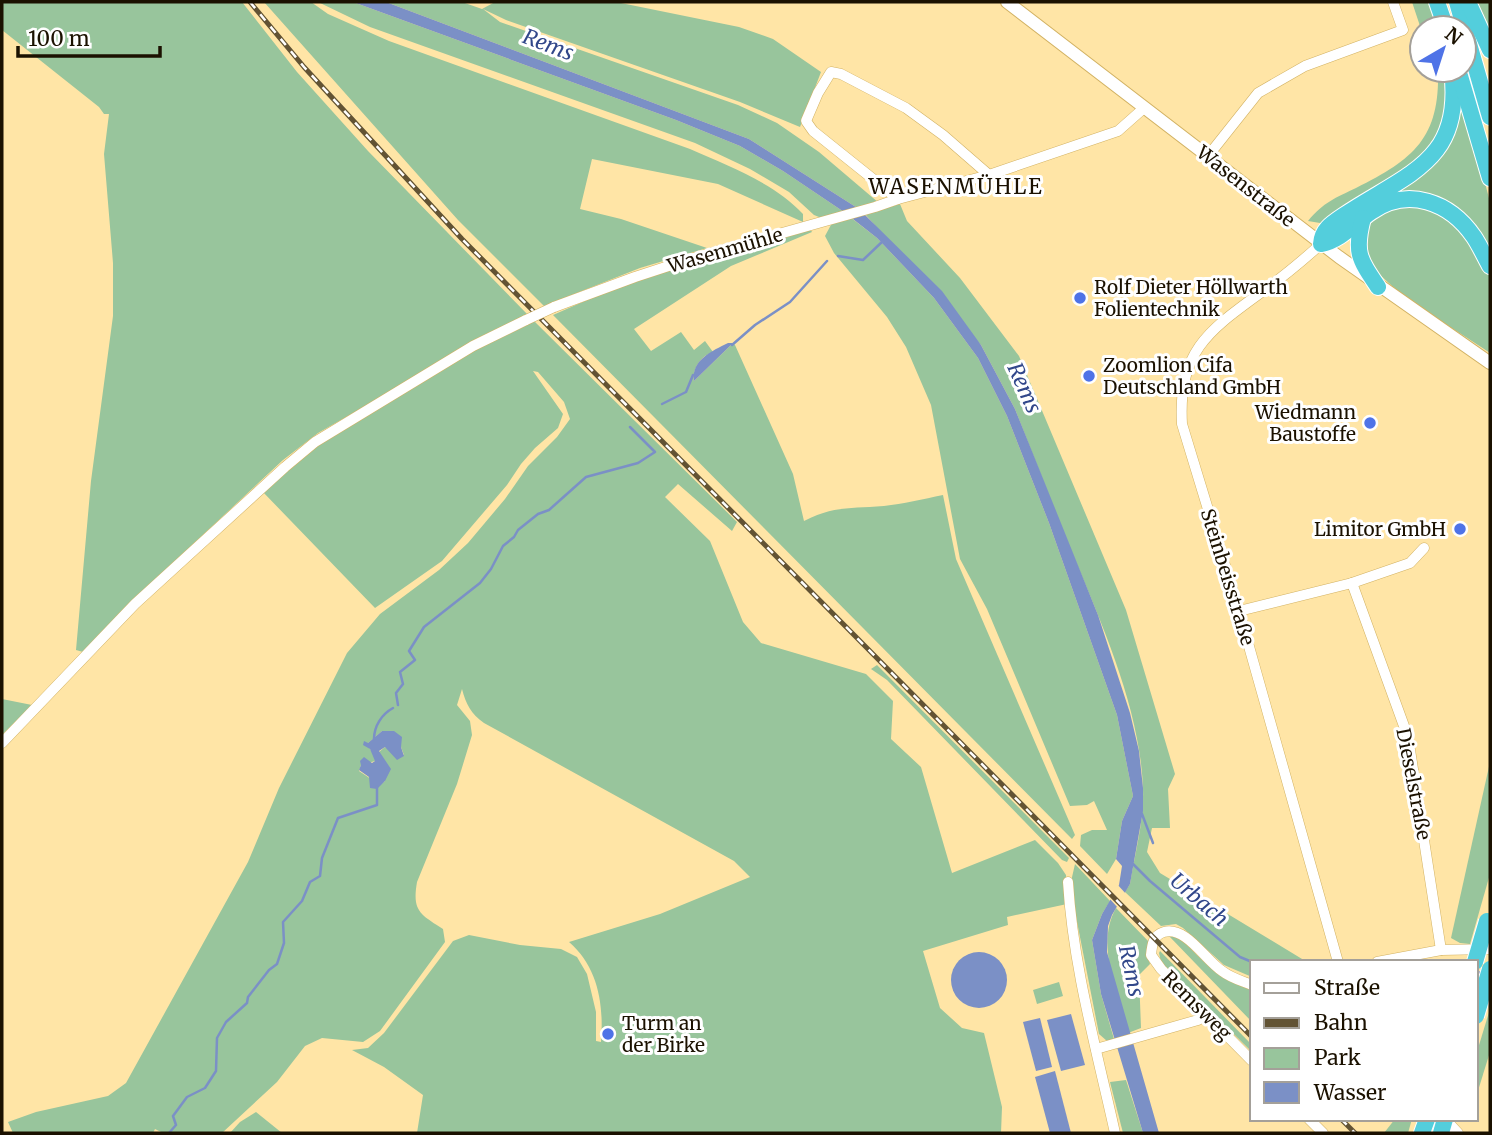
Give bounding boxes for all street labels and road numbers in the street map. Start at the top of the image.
street label: Wasenstraße [1191,140,1300,232]
street label: Wasenmühle [664,222,785,278]
street label: Steinbeisstraße [1196,506,1260,648]
street label: Dieselstraße [1391,726,1437,842]
street label: Remsweg [1157,965,1237,1045]

